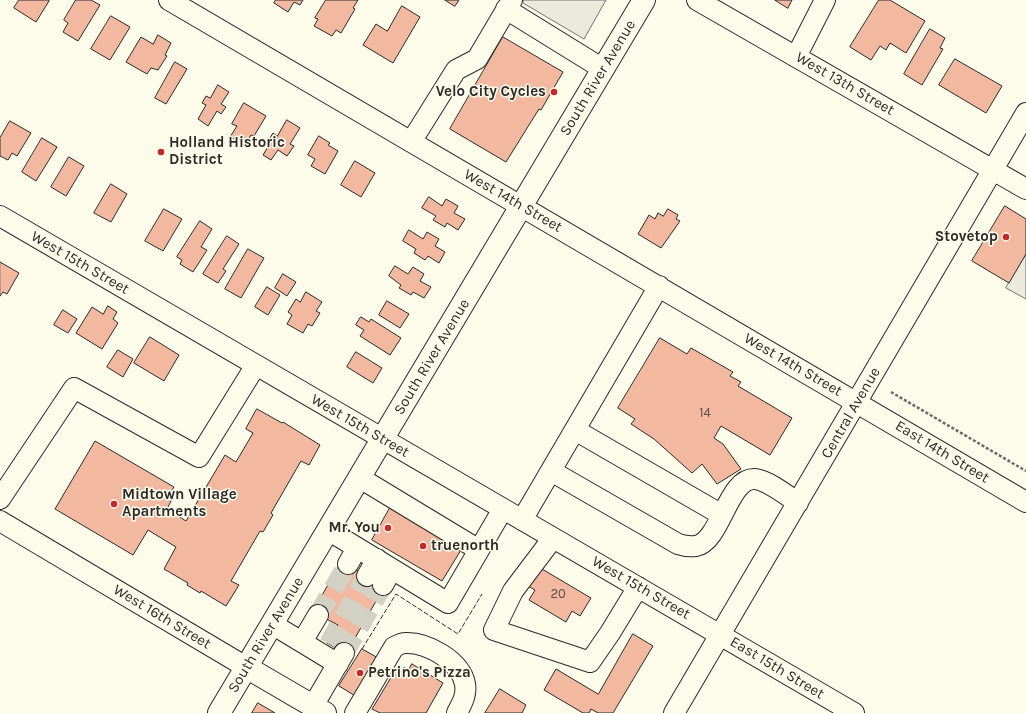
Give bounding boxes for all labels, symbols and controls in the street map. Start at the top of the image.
street label: South River Avenue [556,17,640,139]
street label: West 13th Street [792,48,898,120]
place label: Velo City Cycles [436,83,546,101]
marker: Velo City Cycles [549,87,559,97]
place label: Holland Historic District [169,134,285,169]
marker: Holland Historic District [156,147,166,157]
street label: West 14th Street [461,166,565,236]
street label: West 15th Street [28,228,132,298]
place label: Stovetop [935,228,998,246]
marker: Stovetop [1001,232,1011,242]
street label: South River Avenue [390,296,474,418]
street label: West 14th Street [741,330,845,400]
street label: Central Avenue [818,364,884,462]
street label: West 15th Street [308,391,412,461]
house number: 14 [699,405,711,421]
street label: East 14th Street [892,417,992,487]
place label: Midtown Village Apartments [122,486,237,521]
marker: Midtown Village Apartments [109,499,119,509]
place label: Mr. You [328,519,380,537]
marker: Mr. You [383,523,393,533]
place label: truenorth [431,537,499,555]
marker: truenorth [418,541,428,551]
street label: West 15th Street [589,553,693,623]
street label: South River Avenue [224,574,308,696]
street label: West 16th Street [110,581,214,653]
house number: 20 [550,586,566,602]
street label: East 15th Street [727,633,827,703]
place label: Petrino's Pizza [368,664,471,682]
marker: Petrino's Pizza [355,668,365,678]

